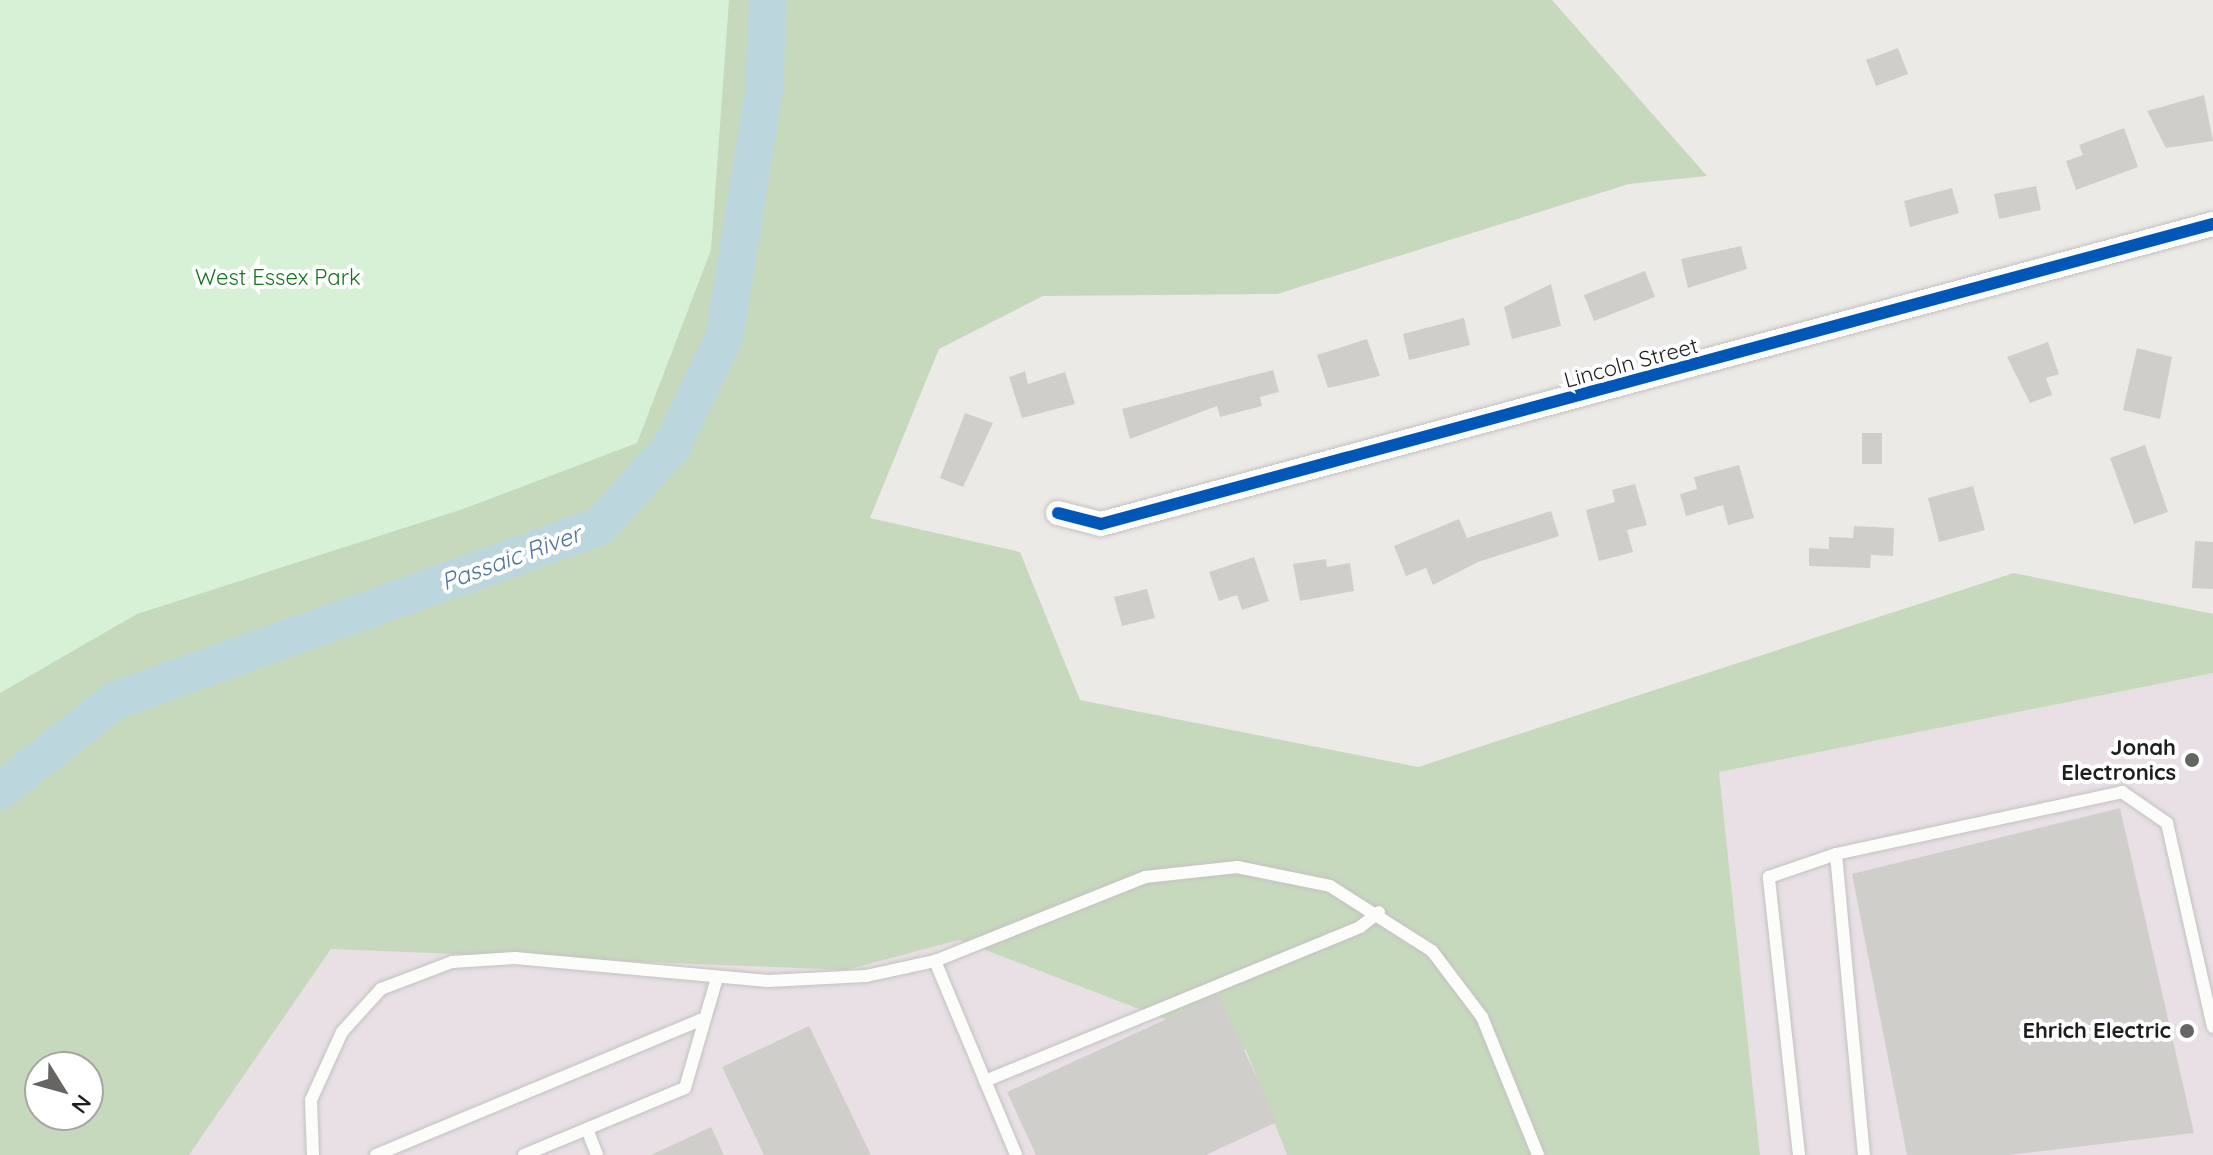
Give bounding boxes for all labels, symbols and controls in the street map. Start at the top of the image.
park label: West Essex Park [195,265,361,291]
street label: Lincoln Street [1561,332,1701,394]
water label: Passaic River [437,519,585,597]
place label: Jonah Electronics [2061,734,2176,786]
marker: Jonah Electronics [2183,751,2201,769]
place label: Ehrich Electric [2022,1018,2171,1044]
marker: Ehrich Electric [2178,1022,2196,1040]
north arrow [24,1051,104,1131]
text: N [66,1089,98,1119]

